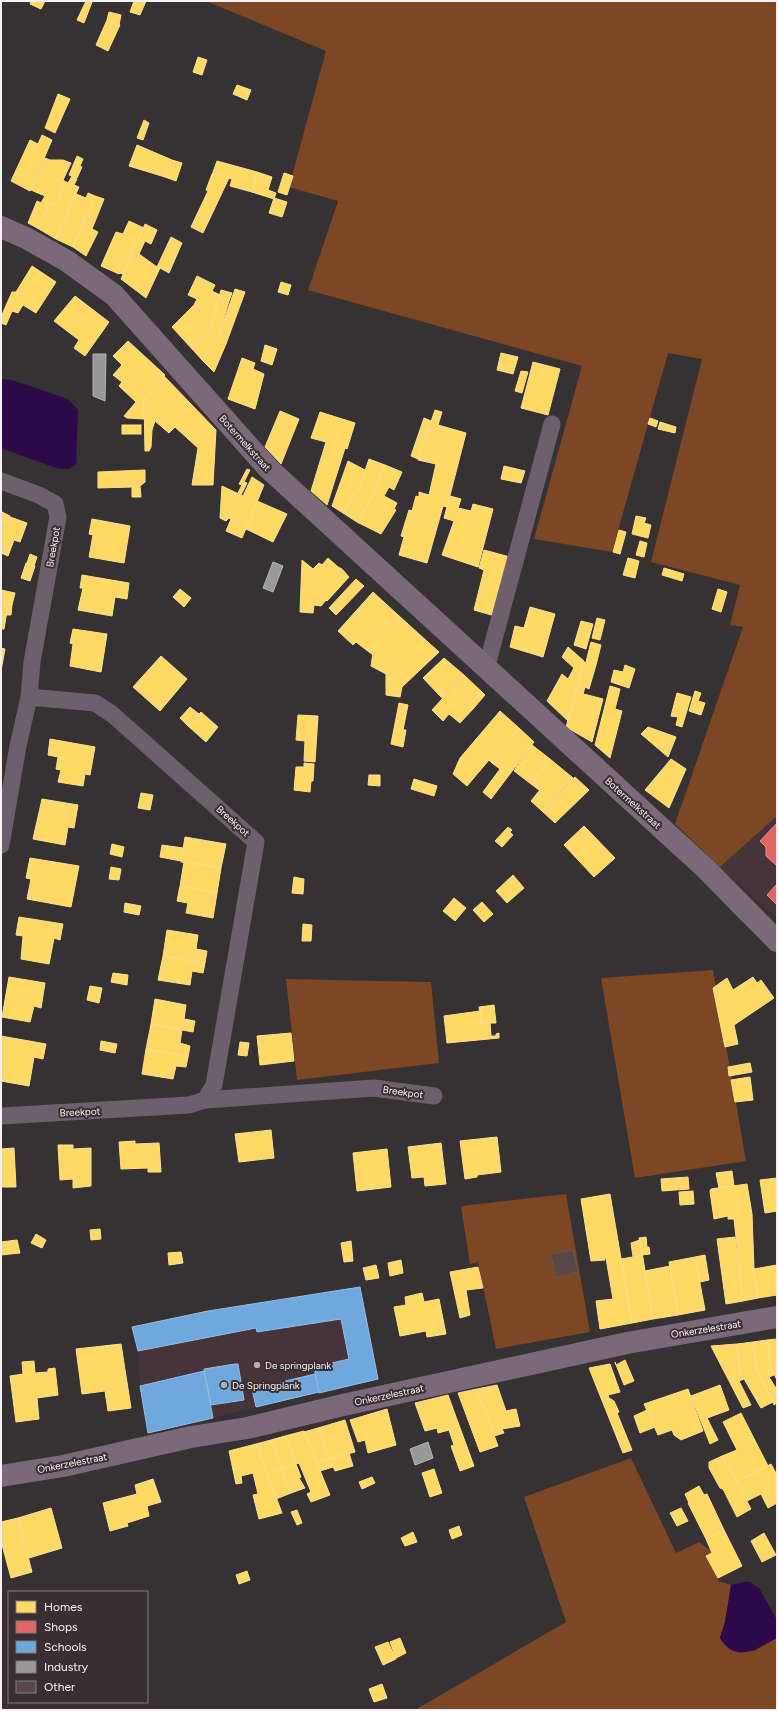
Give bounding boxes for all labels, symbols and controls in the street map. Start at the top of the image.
street label: Botermelkstraat [216,412,274,474]
street label: Breekpot [43,526,63,568]
street label: Botermelkstraat [602,774,664,832]
street label: Breekpot [214,803,253,840]
street label: Breekpot [382,1083,424,1101]
street label: Breekpot [59,1104,101,1120]
street label: Onkerzelestraat [670,1317,742,1341]
place label: De springplank [265,1359,331,1372]
marker: De springplank [252,1360,262,1370]
place label: De Springplank [232,1379,300,1392]
marker: De Springplank [219,1380,229,1390]
street label: Onkerzelestraat [353,1381,425,1409]
street label: Onkerzelestraat [36,1450,108,1476]
legend [8,1591,148,1703]
text: Homes [44,1600,83,1614]
text: Shops [44,1620,78,1634]
text: Schools [44,1640,87,1654]
text: Industry [44,1660,89,1674]
text: Other [44,1680,75,1694]

